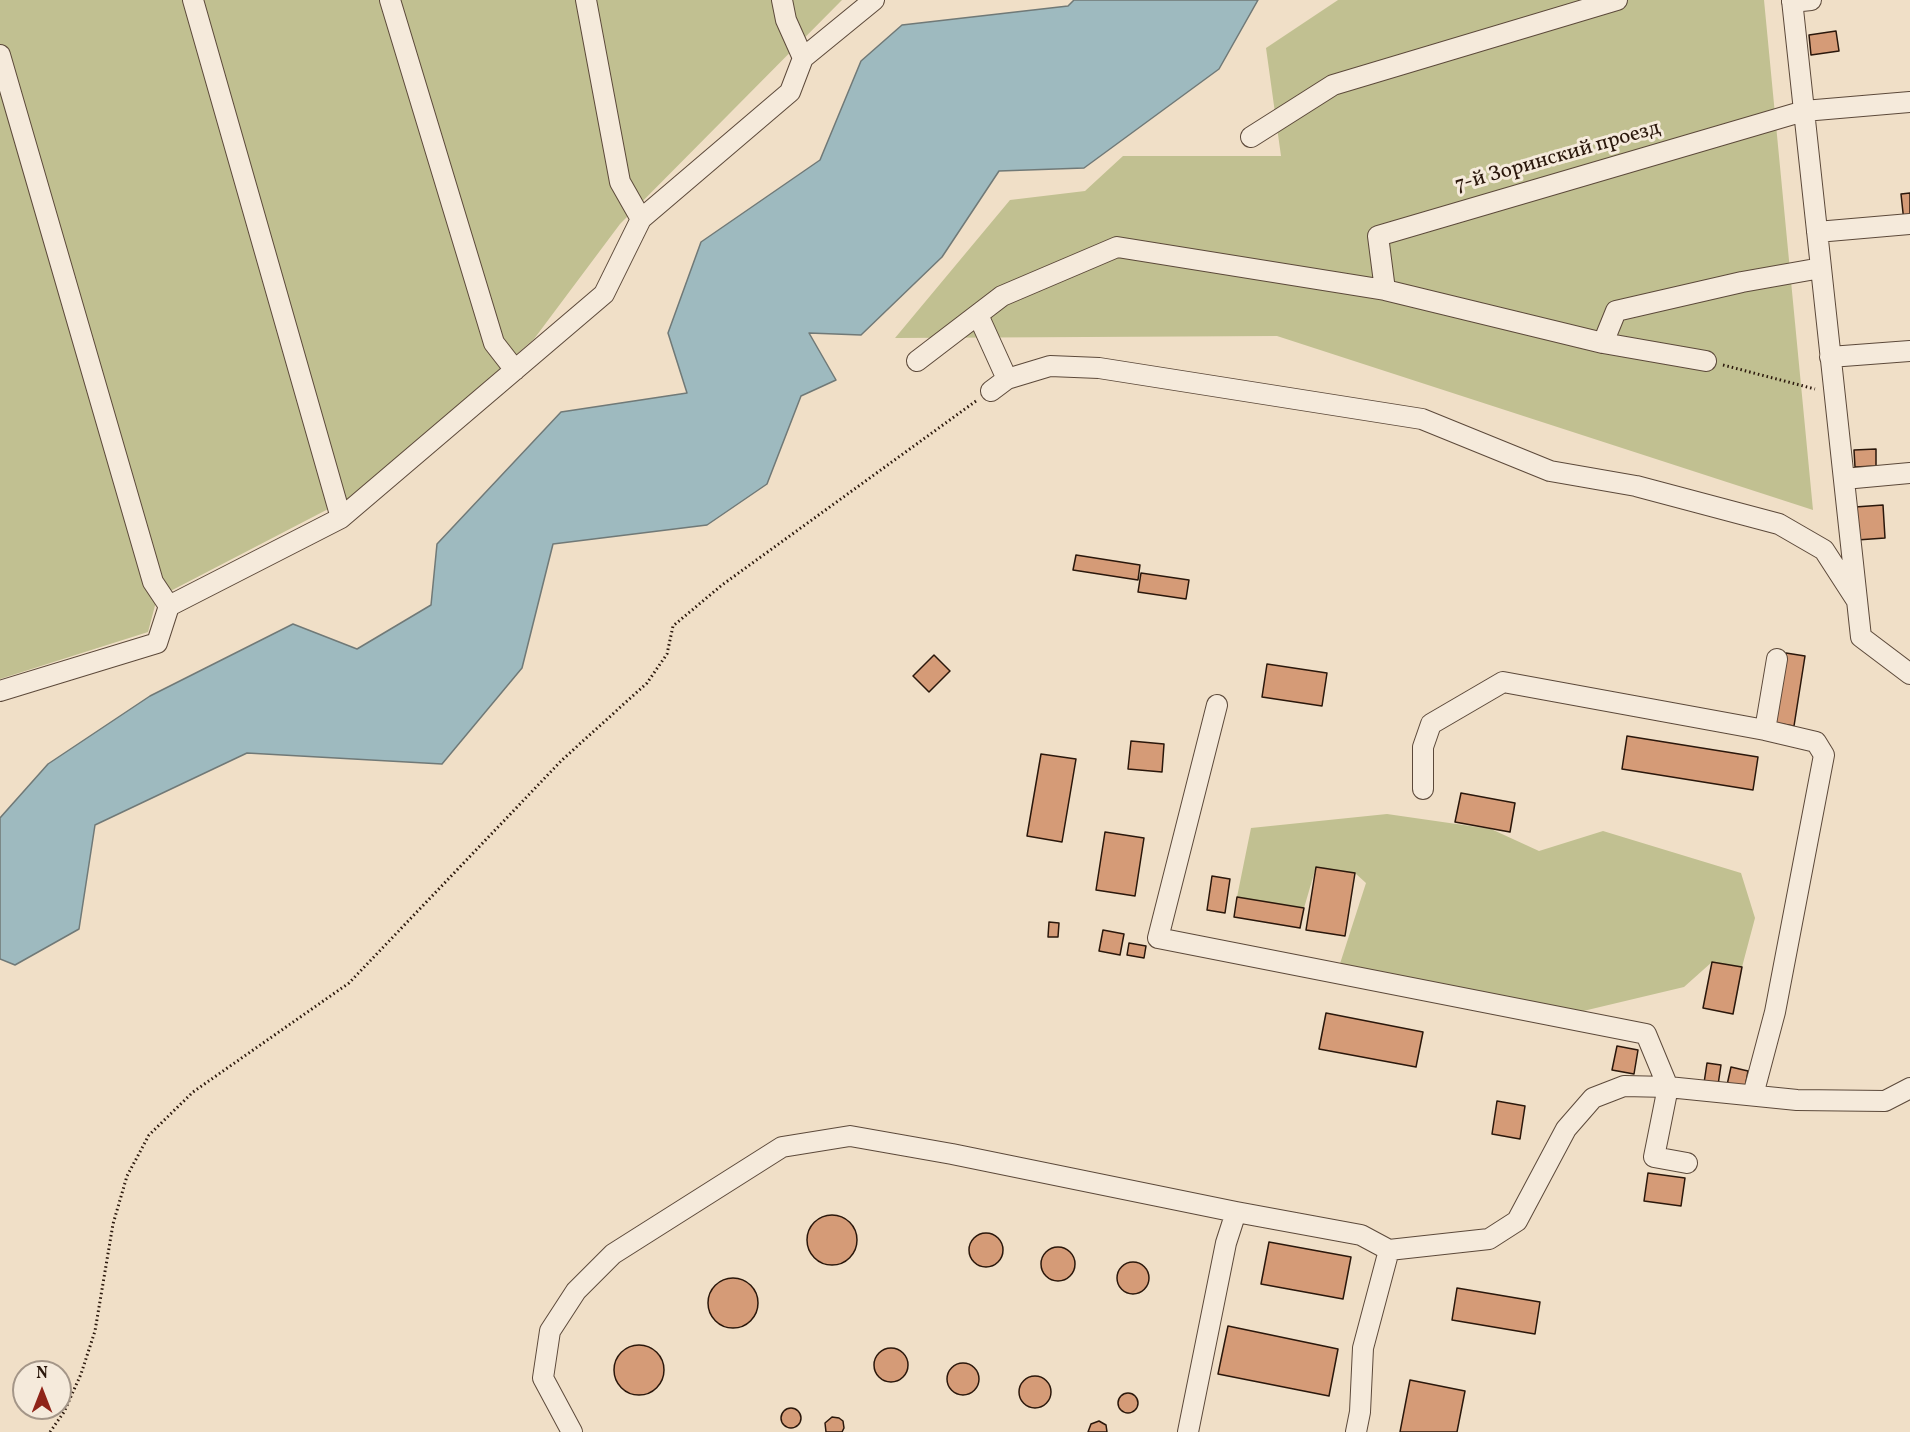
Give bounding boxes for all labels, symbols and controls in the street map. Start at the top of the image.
street label: 7-й Зоринский проезд [1452,117,1664,199]
north arrow [12,1360,72,1420]
text: N [36,1363,48,1385]

